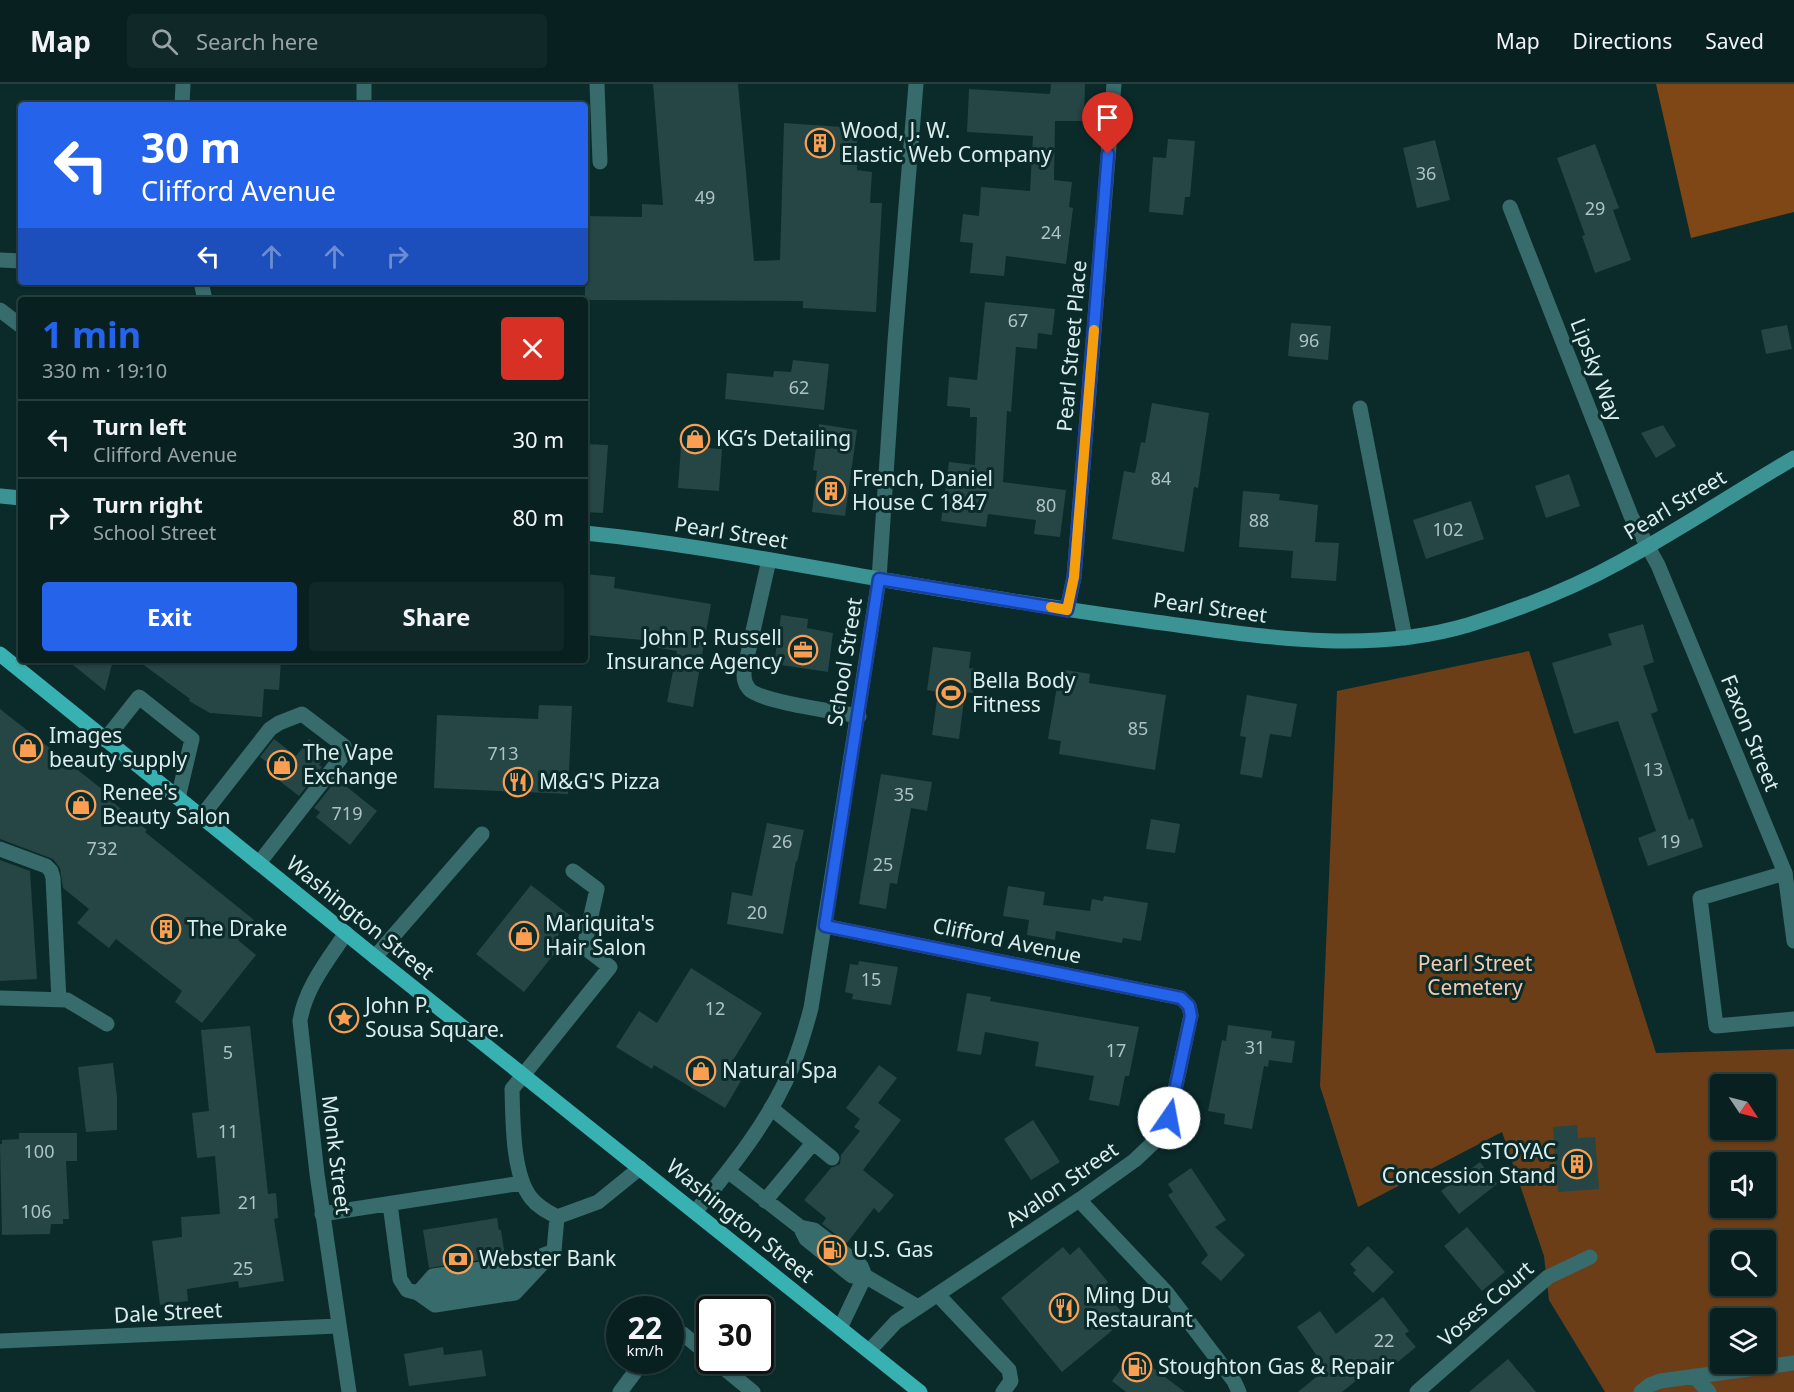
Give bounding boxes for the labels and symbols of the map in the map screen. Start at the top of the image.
pin [1082,92,1133,154]
place label: Wood, J. W. Elastic Web Company [841,116,1052,168]
building icon: Wood, J. W. Elastic Web Company [804,127,836,159]
house number: 36 [1416,161,1436,185]
house number: 49 [695,185,715,209]
house number: 29 [1585,196,1605,220]
house number: 24 [1041,220,1061,244]
street label: Pearl Street Place [1050,259,1092,433]
house number: 67 [1008,308,1028,332]
street label: Lipsky Way [1564,314,1630,426]
house number: 96 [1299,328,1319,352]
house number: 62 [789,375,809,399]
shop icon: KG’s Detailing [679,423,711,455]
place label: KG’s Detailing [716,424,851,452]
street label: Pearl Street [1618,462,1731,546]
place label: French, Daniel House C 1847 [852,464,993,516]
house number: 84 [1151,466,1171,490]
building icon: French, Daniel House C 1847 [815,475,847,507]
house number: 80 [1036,493,1056,517]
house number: 88 [1249,508,1269,532]
street label: Pearl Street [672,509,790,555]
house number: 102 [1433,517,1463,541]
street label: Pearl Street [1151,585,1269,629]
street label: School Street [820,595,868,728]
place label: John P. Russell Insurance Agency [607,623,782,675]
office icon: John P. Russell Insurance Agency [787,634,819,666]
place label: Bella Body Fitness [972,666,1076,718]
street label: Faxon Street [1715,670,1787,795]
sports icon: Bella Body Fitness [935,677,967,709]
house number: 85 [1128,716,1148,740]
place label: Images beauty supply [49,721,188,773]
shop icon: Images beauty supply [12,732,44,764]
place label: The Vape Exchange [303,738,398,790]
house number: 713 [488,741,518,765]
shop icon: The Vape Exchange [266,749,298,781]
house number: 13 [1643,757,1663,781]
restaurant icon: M&G'S Pizza [502,766,534,798]
place label: M&G'S Pizza [539,767,660,795]
place label: Renee's Beauty Salon [102,778,230,830]
house number: 35 [894,782,914,806]
shop icon: Renee's Beauty Salon [65,789,97,821]
house number: 719 [332,801,362,825]
house number: 26 [772,829,792,853]
house number: 19 [1660,829,1680,853]
house number: 732 [87,836,117,860]
street label: Washington Street [281,849,441,986]
house number: 25 [873,852,893,876]
house number: 20 [747,900,767,924]
place label: Mariquita's Hair Salon [545,909,655,961]
street label: Clifford Avenue [930,911,1084,969]
building icon: The Drake [150,913,182,945]
place label: The Drake [187,914,287,942]
shop icon: Mariquita's Hair Salon [508,920,540,952]
park label: Pearl Street Cemetery [1418,949,1533,1001]
house number: 15 [861,967,881,991]
place label: John P. Sousa Square. [363,991,504,1043]
house number: 12 [705,996,725,1020]
place icon: John P. Sousa Square. [328,1002,360,1034]
house number: 31 [1245,1035,1265,1059]
house number: 17 [1106,1038,1126,1062]
house number: 5 [223,1040,233,1064]
shop icon: Natural Spa [685,1055,717,1087]
place label: Natural Spa [722,1056,837,1084]
north arrow [1710,1074,1776,1140]
position arrow [1137,1086,1201,1150]
street label: Monk Street [316,1094,358,1217]
house number: 11 [218,1119,238,1143]
street label: Avalon Street [1000,1135,1123,1233]
place label: STOYAC Concession Stand [1382,1137,1556,1189]
house number: 100 [24,1139,54,1163]
building icon: STOYAC Concession Stand [1561,1148,1593,1180]
street label: Washington Street [661,1152,821,1289]
house number: 21 [238,1190,258,1214]
house number: 106 [21,1199,51,1223]
fuel station icon: U.S. Gas [816,1234,848,1266]
place label: U.S. Gas [853,1235,933,1263]
bank icon: Webster Bank [442,1243,474,1275]
place label: Webster Bank [479,1244,617,1272]
street label: Voses Court [1432,1254,1539,1352]
house number: 25 [233,1256,253,1280]
place label: Ming Du Restaurant [1085,1281,1193,1333]
restaurant icon: Ming Du Restaurant [1048,1292,1080,1324]
street label: Dale Street [113,1295,223,1329]
speed limit sign: 30 [696,1296,774,1374]
house number: 22 [1374,1328,1394,1352]
fuel station icon: Stoughton Gas & Repair [1121,1351,1153,1383]
place label: Stoughton Gas & Repair [1158,1352,1395,1380]

